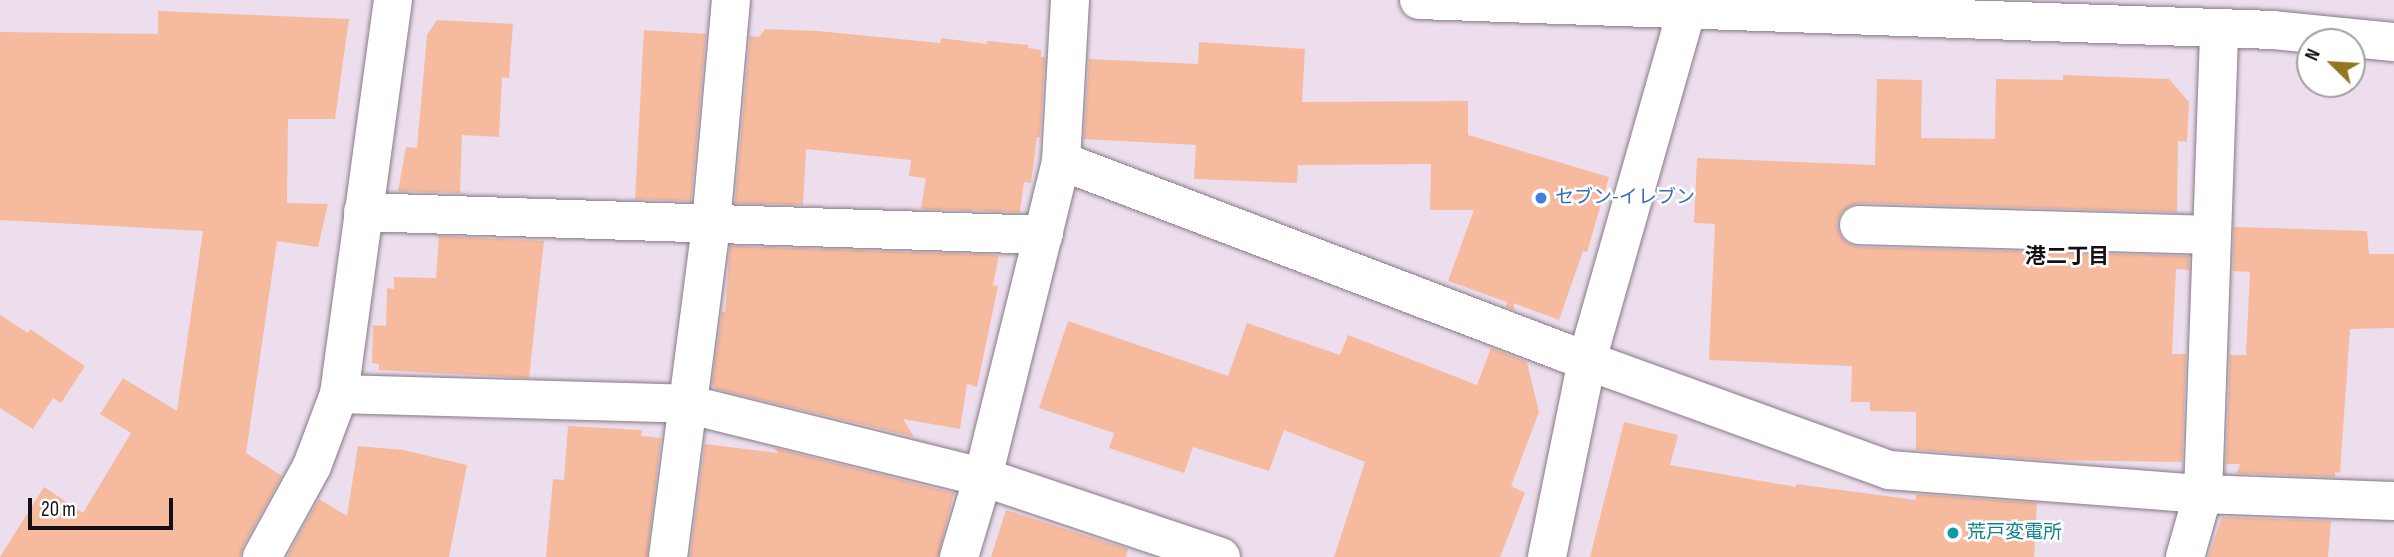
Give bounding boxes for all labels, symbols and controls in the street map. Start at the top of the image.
north arrow [2296,28,2366,98]
text: N [2301,46,2326,64]
place label: セブン-イレブン [1555,187,1695,209]
marker: セブン-イレブン [1533,190,1549,206]
district label: 港二丁目 [2025,244,2109,270]
scale bar [32,484,177,528]
text: 20 m [41,497,76,522]
place label: 荒戸変電所 [1967,522,2062,544]
marker: 荒戸変電所 [1945,525,1961,541]

